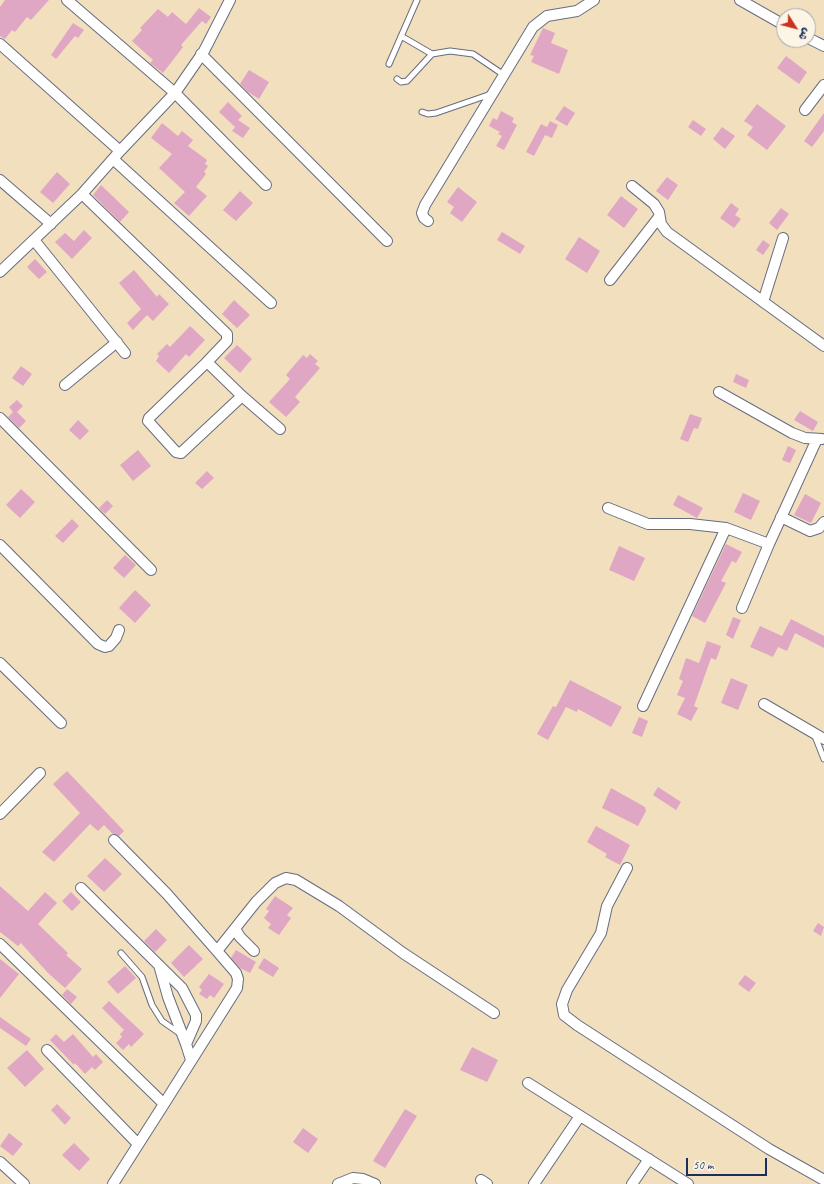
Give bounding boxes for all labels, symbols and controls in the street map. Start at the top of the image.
north arrow [776,8,816,48]
text: ش [796,25,814,43]
scale bar [688,1150,769,1176]
text: 50 m [693,1157,713,1173]

